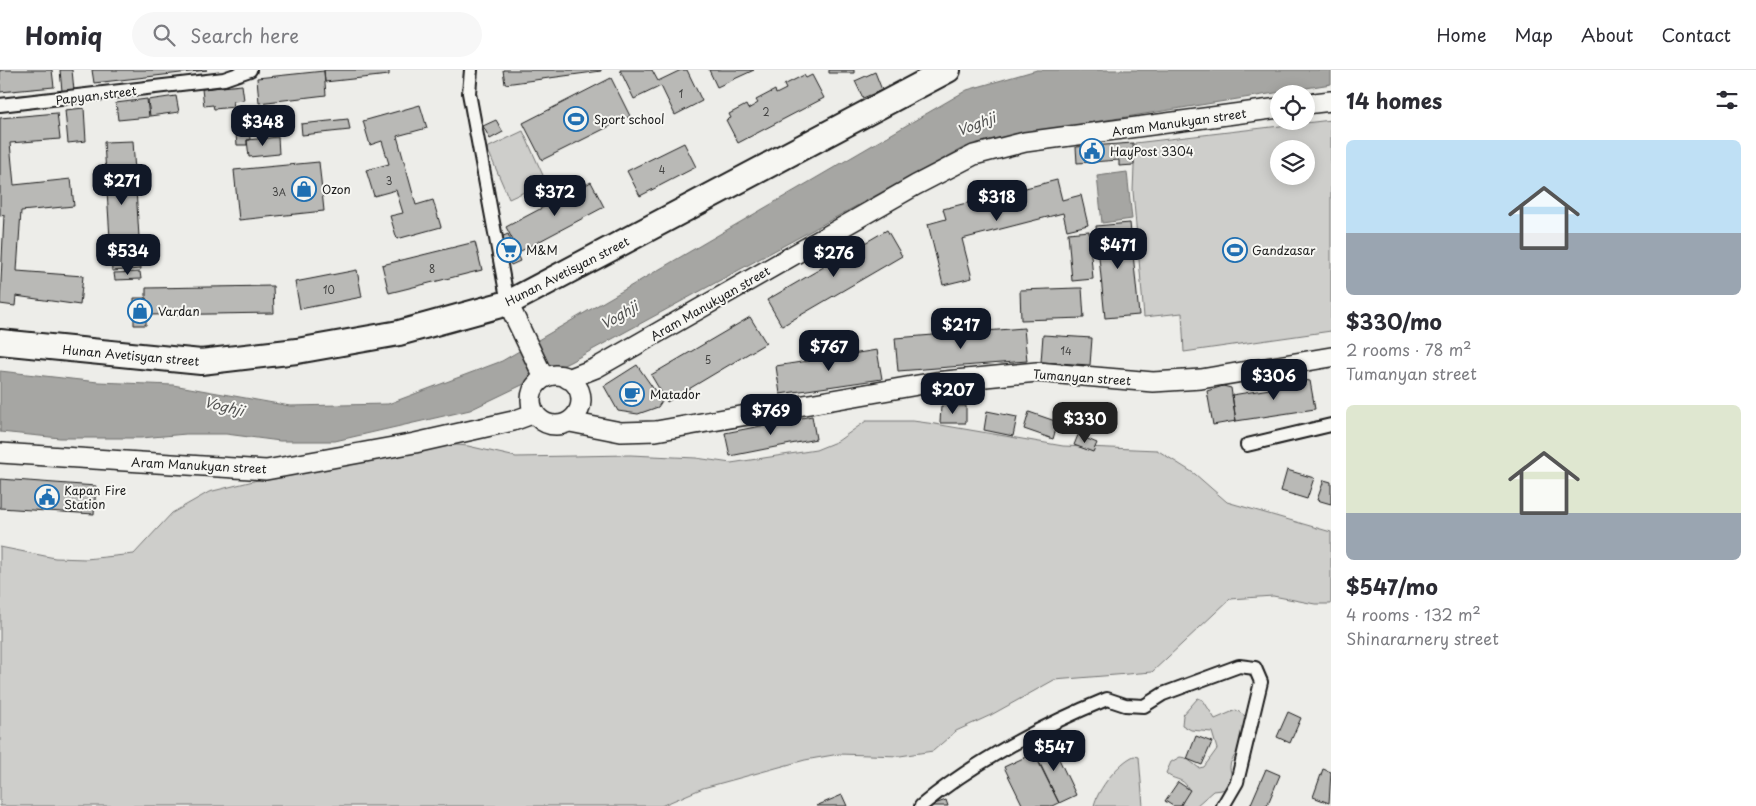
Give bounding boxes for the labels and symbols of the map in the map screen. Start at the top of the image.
street label: Papyan street [54,81,138,109]
house number: 1 [679,86,683,101]
pin: $348 [233,104,293,147]
house number: 2 [762,104,770,119]
street label: Aram Manukyan street [1111,104,1247,140]
sports icon: Sport school [563,106,589,132]
water label: Voghji [953,106,1001,141]
place label: Sport school [594,110,664,128]
public building icon: HayPost 3304 [1079,138,1105,164]
place label: HayPost 3304 [1110,142,1194,160]
house number: 4 [659,162,666,177]
pin: $271 [92,164,152,206]
house number: 3 [386,173,392,188]
pin: $372 [525,174,585,217]
shop icon: Ozon [291,176,317,202]
place label: Ozon [322,180,351,198]
pin: $318 [967,180,1027,222]
house number: 3A [272,184,286,199]
pin: $471 [1088,228,1148,270]
street label: Hunan Avetisyan street [502,232,632,310]
pin: $534 [98,234,158,276]
pin: $276 [804,236,864,278]
supermarket icon: M&M [496,237,522,263]
sports icon: Gandzasar [1222,237,1248,263]
place label: M&M [526,241,558,259]
place label: Gandzasar [1252,241,1316,259]
house number: 8 [429,261,435,276]
street label: Aram Manukyan street [647,261,773,345]
house number: 10 [323,282,335,297]
water label: Voghji [596,295,643,334]
shop icon: Vardan [127,298,153,324]
place label: Vardan [158,302,200,320]
pin: $217 [931,308,991,350]
pin: $767 [799,330,859,372]
street label: Hunan Avetisyan street [62,340,200,370]
house number: 14 [1060,343,1072,358]
house number: 5 [705,352,711,367]
pin: $306 [1244,358,1304,401]
street label: Tumanyan street [1032,365,1132,389]
pin: $207 [923,372,983,415]
cafe icon: Matador [619,381,645,407]
place label: Matador [650,385,701,403]
water label: Voghji [202,391,248,422]
pin: $769 [741,394,801,436]
pin: $330 [1055,402,1115,444]
street label: Aram Manukyan street [131,452,267,478]
place label: Kapan Fire Station [64,481,126,513]
public building icon: Kapan Fire Station [34,484,60,510]
pin: $547 [1024,730,1084,772]

